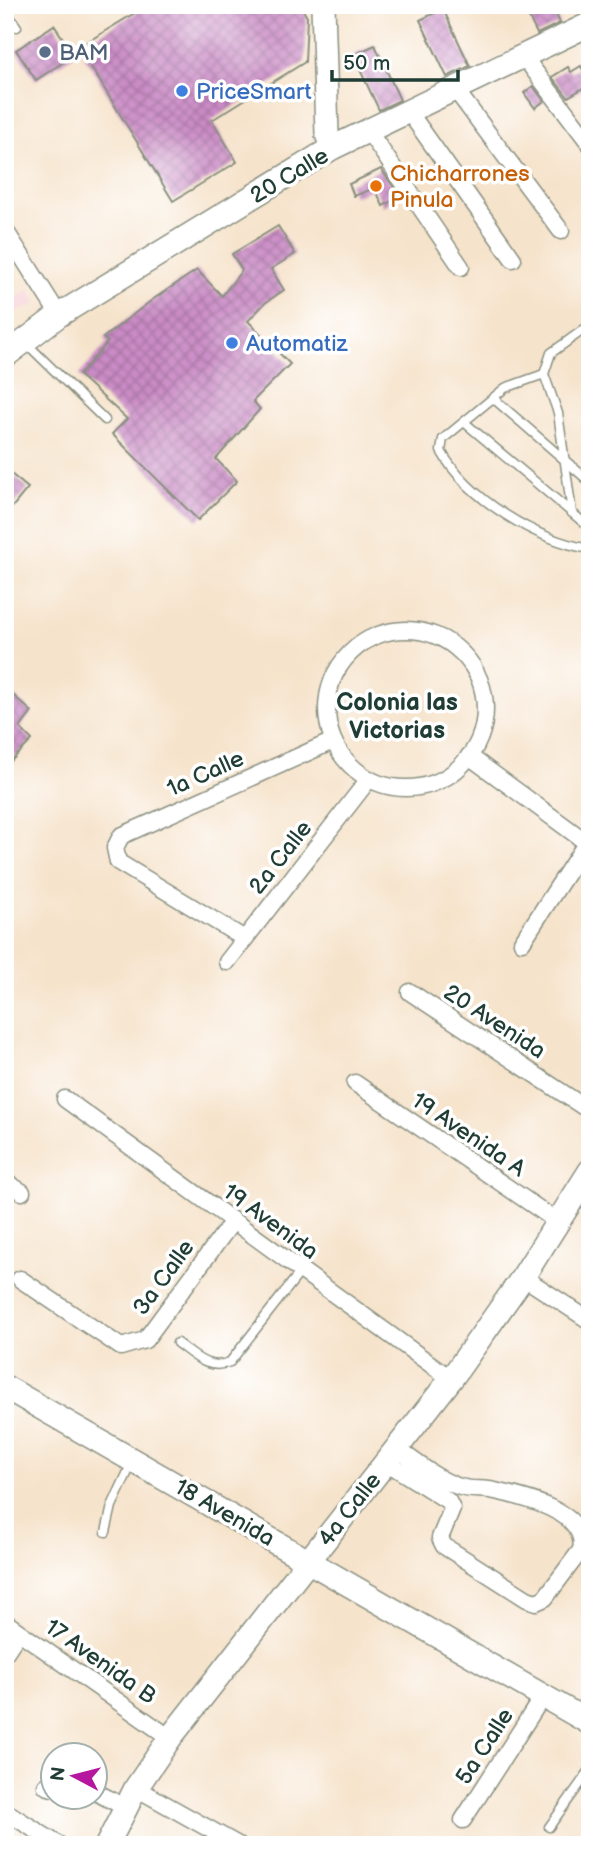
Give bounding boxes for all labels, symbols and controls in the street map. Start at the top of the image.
scale bar [332,38,458,82]
place label: BAM [59,39,109,67]
marker: BAM [37,44,53,60]
text: 50 m [343,51,390,76]
place label: PriceSmart [196,78,312,106]
marker: PriceSmart [174,83,190,99]
street label: 20 Calle [245,142,334,210]
place label: Chicharrones Pinula [390,160,530,214]
marker: Chicharrones Pinula [368,178,384,194]
place label: Automatiz [246,330,349,358]
marker: Automatiz [224,335,240,351]
district label: Colonia las Victorias [336,688,458,745]
street label: 1a Calle [163,745,248,803]
street label: 2a Calle [243,815,318,900]
street label: 20 Avenida [438,979,551,1065]
street label: 19 Avenida A [406,1087,531,1184]
street label: 19 Avenida [217,1178,323,1266]
street label: 3a Calle [127,1234,201,1321]
street label: 4a Calle [312,1467,387,1552]
street label: 18 Avenida [169,1473,280,1553]
street label: 17 Avenida B [39,1613,162,1711]
street label: 5a Calle [450,1703,520,1790]
north arrow [38,1742,108,1812]
text: N [46,1766,71,1783]

